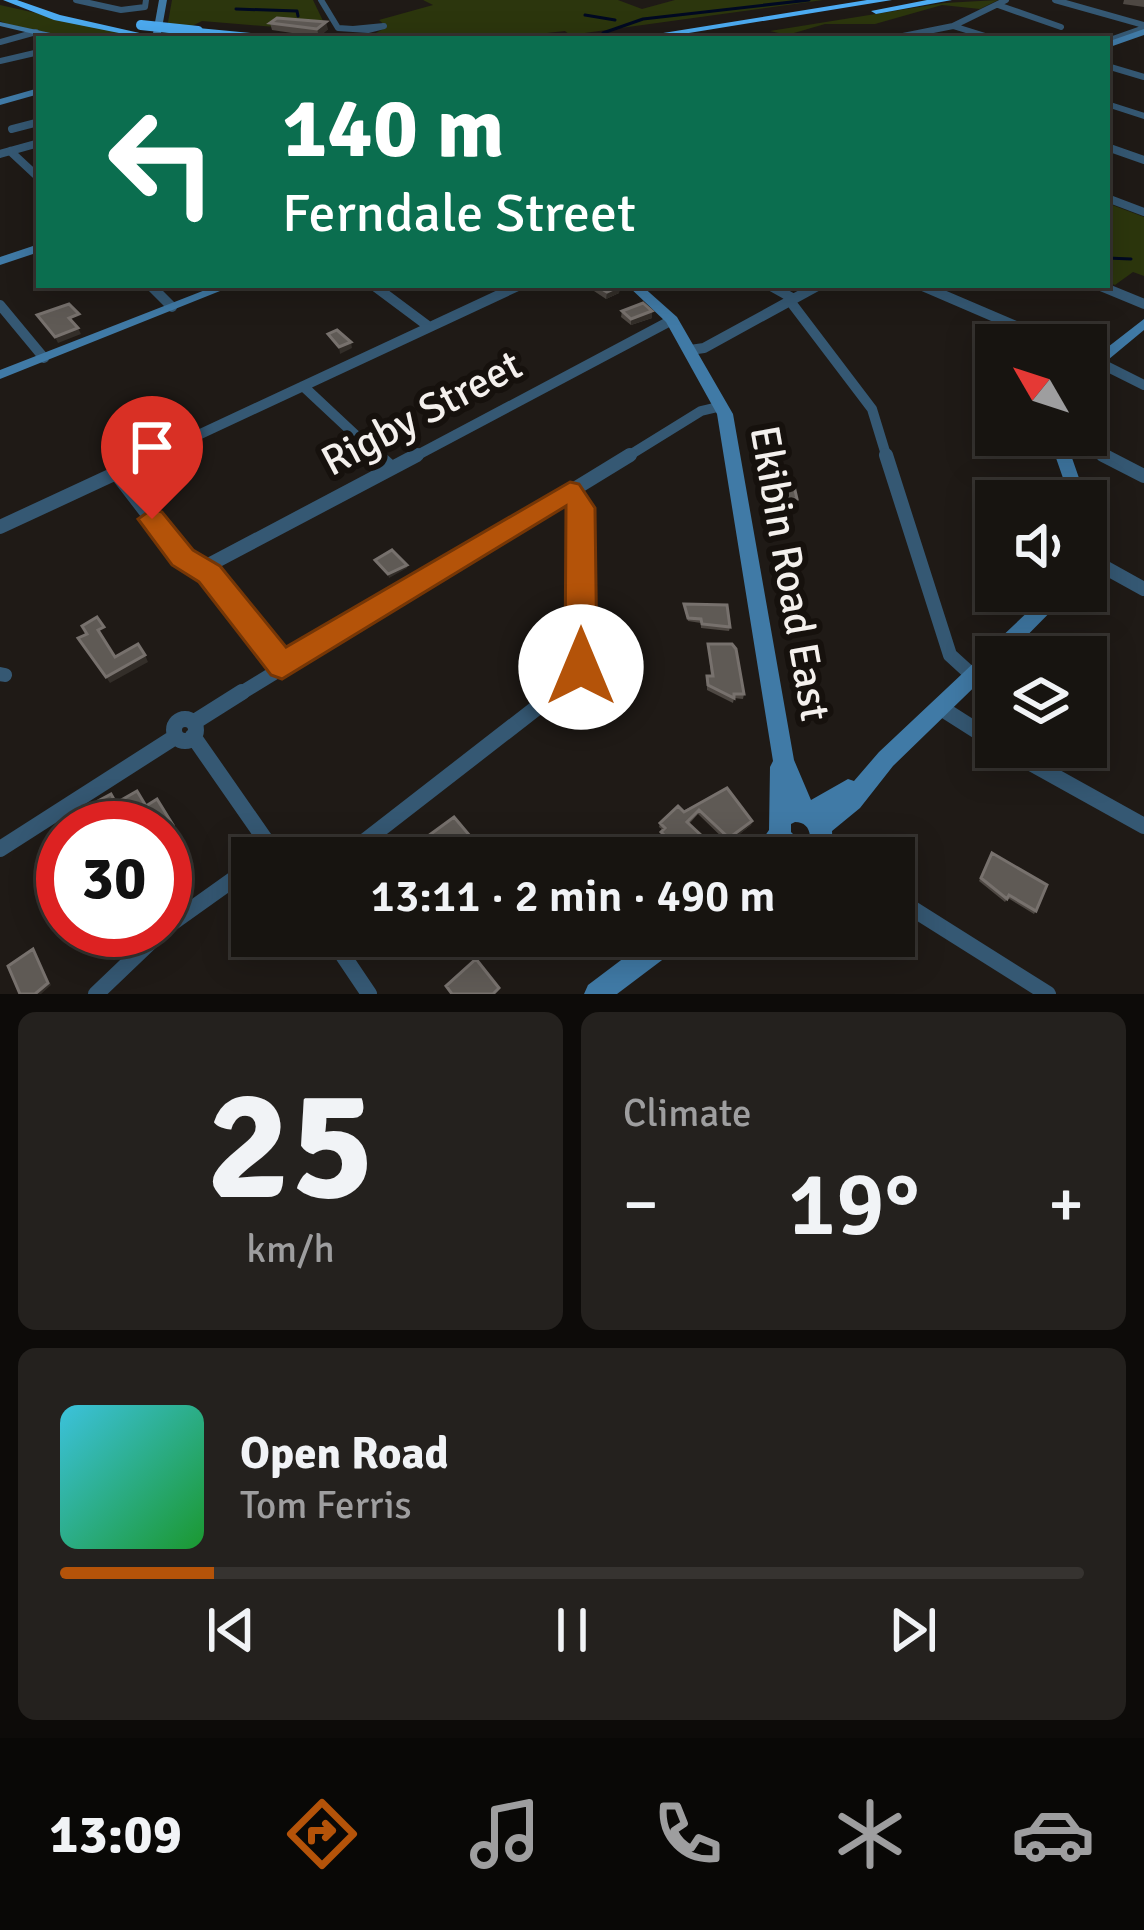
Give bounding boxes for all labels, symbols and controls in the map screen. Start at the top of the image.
text: 140 m [282,77,504,181]
icon: left [84,84,240,240]
text: Ferndale Street [282,180,636,247]
north arrow [975,324,1107,456]
map controls [975,324,1107,768]
street label: Rigby Street [313,339,530,487]
pin [101,396,203,519]
icon: arrive [119,414,185,480]
street label: Ekibin Road East [738,422,841,725]
button: sound [975,480,1107,612]
position arrow [518,604,644,730]
button: layers [975,636,1107,768]
speed limit sign: 30 [36,801,192,957]
text: 13:11 · 2 min · 490 m [371,869,775,924]
text: 25 [206,1050,375,1243]
text: Climate [623,1089,752,1137]
text: 19° [788,1149,919,1260]
text: − [623,1164,659,1245]
text: + [1048,1164,1084,1245]
text: km/h [246,1225,335,1273]
text: Open Road [240,1426,449,1481]
text: Tom Ferris [240,1481,412,1529]
icon: previous [198,1597,264,1663]
icon: pause [539,1597,605,1663]
icon: next [880,1597,946,1663]
icon: directions [280,1792,364,1876]
icon: music [463,1792,547,1876]
icon: phone [646,1792,730,1876]
icon: climate [828,1792,912,1876]
icon: car [1011,1792,1095,1876]
text: 13:09 [49,1801,182,1868]

